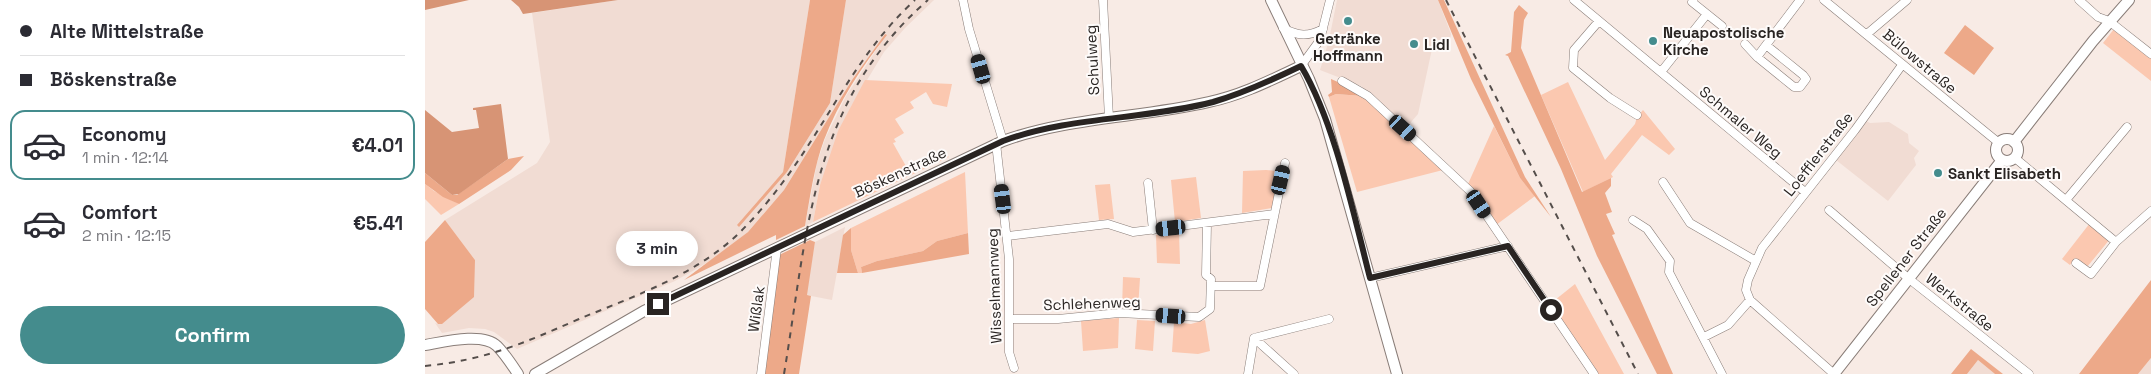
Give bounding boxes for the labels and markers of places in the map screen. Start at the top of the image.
marker: Getränke Hoffmann [1342,15,1354,27]
place label: Neuapostolische Kirche [1663,23,1785,59]
place label: Getränke Hoffmann [1313,29,1383,65]
place label: Lidl [1424,35,1450,54]
marker: Neuapostolische Kirche [1647,35,1659,47]
marker: Lidl [1408,38,1420,50]
place label: Sankt Elisabeth [1948,164,2061,183]
marker: Sankt Elisabeth [1932,167,1944,179]

